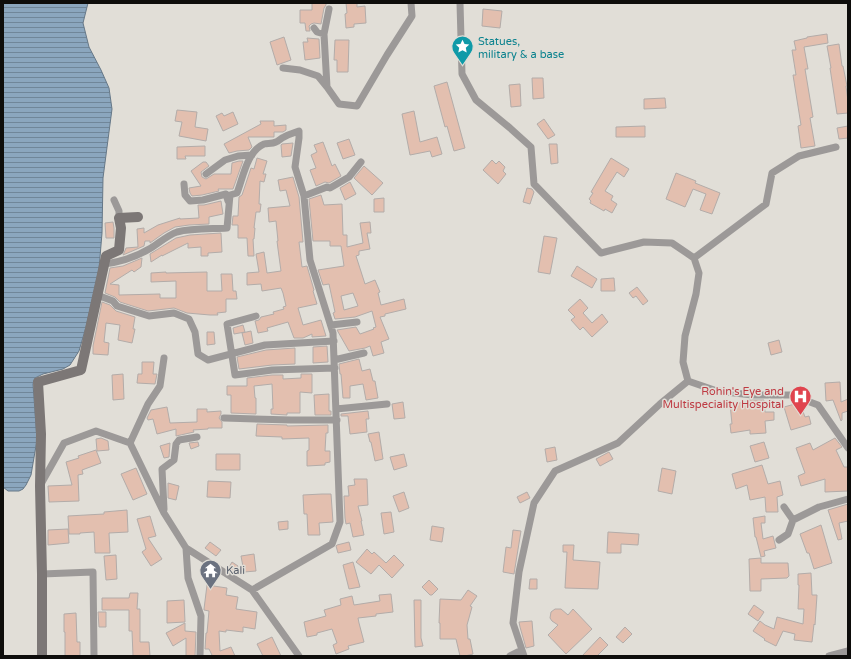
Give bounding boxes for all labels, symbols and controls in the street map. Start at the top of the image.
place icon: Statues, military & a base [449,34,475,67]
place label: Statues, military & a base [478,35,564,61]
hospital icon: Rohin's Eye and Multispeciality Hospital [787,384,813,417]
place label: Rohin's Eye and Multispeciality Hospital [663,385,784,411]
temple icon: Kali [198,557,224,590]
place label: Kali [226,564,245,577]

